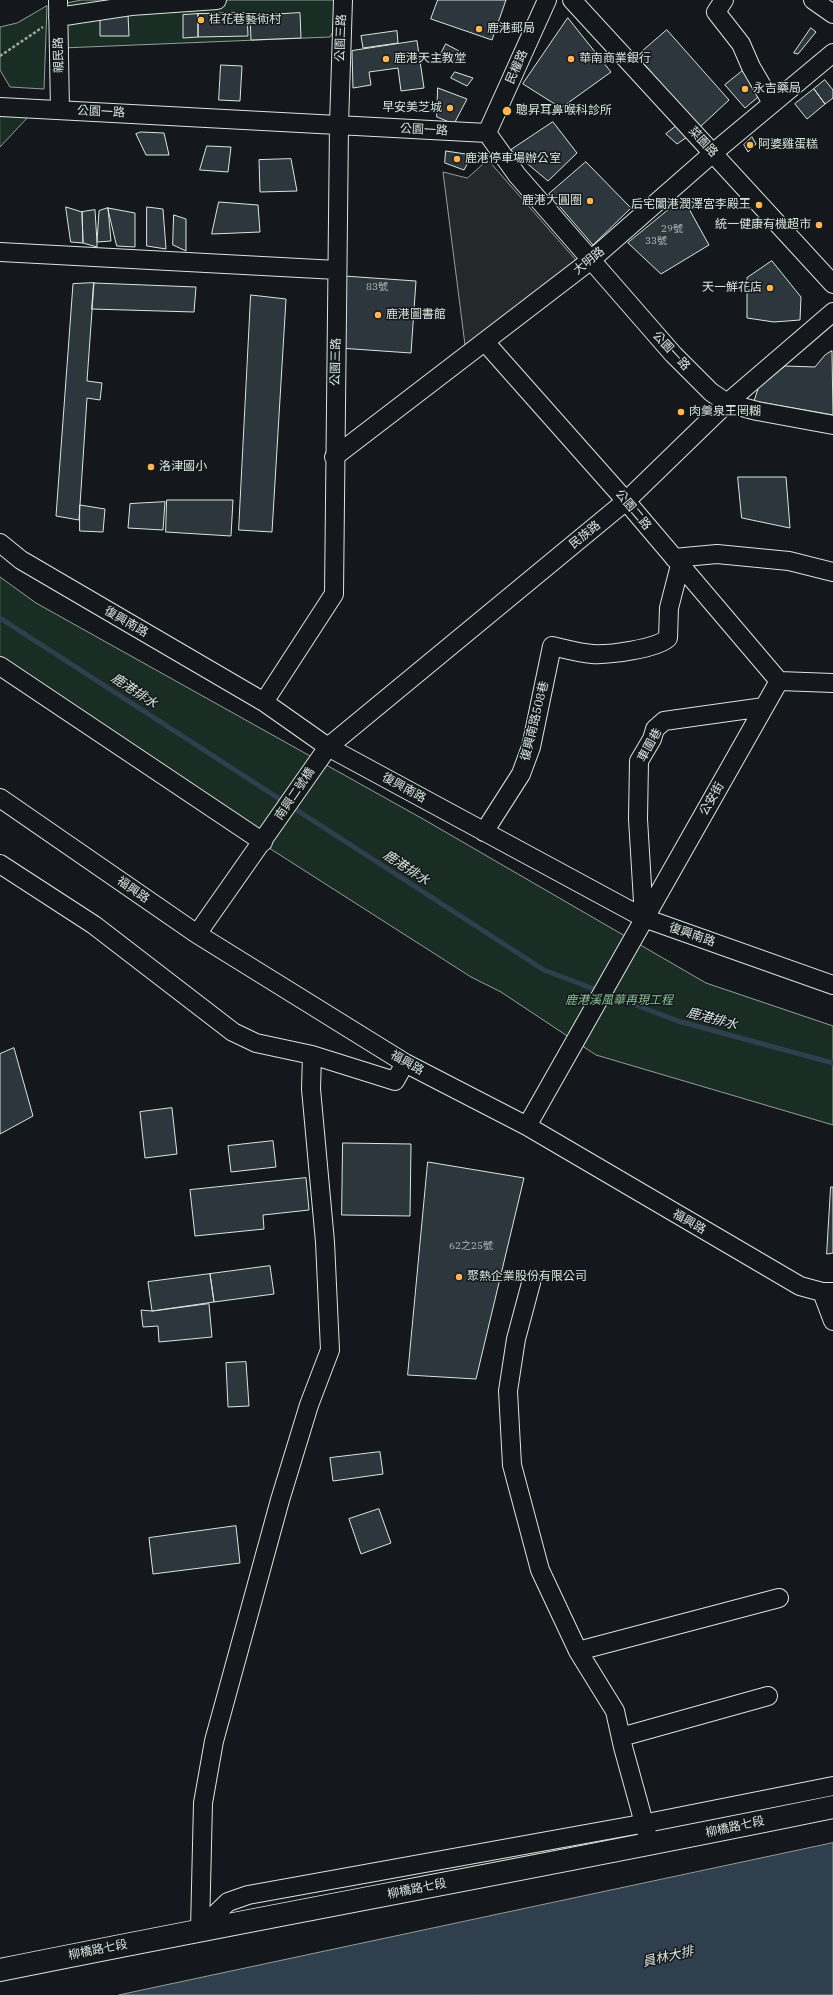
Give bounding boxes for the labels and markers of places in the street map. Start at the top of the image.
place label: 桂花巷藝術村 [209,13,281,27]
marker: 桂花巷藝術村 [196,15,206,25]
place label: 鹿港郵局 [487,22,535,36]
marker: 鹿港郵局 [474,24,484,34]
place label: 鹿港天主教堂 [394,52,466,66]
place label: 華南商業銀行 [579,52,651,66]
marker: 鹿港天主教堂 [381,54,391,64]
marker: 華南商業銀行 [566,54,576,64]
place label: 永吉藥局 [753,82,801,96]
marker: 永吉藥局 [740,84,750,94]
place label: 早安美芝城 [382,101,442,115]
marker: 早安美芝城 [445,103,455,113]
place label: 聰昇耳鼻喉科診所 [516,104,612,118]
marker: 聰昇耳鼻喉科診所 [501,105,513,117]
place label: 阿婆雞蛋糕 [758,138,818,152]
marker: 阿婆雞蛋糕 [745,140,755,150]
place label: 鹿港停車場辦公室 [465,152,561,166]
marker: 鹿港停車場辦公室 [452,154,462,164]
place label: 鹿港大圓圈 [522,194,582,208]
marker: 鹿港大圓圈 [585,196,595,206]
place label: 后宅闔港潤澤宮李殿王 [631,198,751,212]
marker: 后宅闔港潤澤宮李殿王 [754,200,764,210]
place label: 統一健康有機超市 [715,218,811,232]
marker: 統一健康有機超市 [814,220,824,230]
place label: 天一鮮花店 [702,281,762,295]
marker: 天一鮮花店 [765,283,775,293]
place label: 鹿港圖書館 [386,308,446,322]
marker: 鹿港圖書館 [373,310,383,320]
place label: 肉羹泉王罔糊 [689,405,761,419]
marker: 肉羹泉王罔糊 [676,407,686,417]
place label: 洛津國小 [159,460,207,474]
marker: 洛津國小 [146,462,156,472]
place label: 聚熱企業股份有限公司 [467,1270,587,1284]
marker: 聚熱企業股份有限公司 [454,1272,464,1282]

